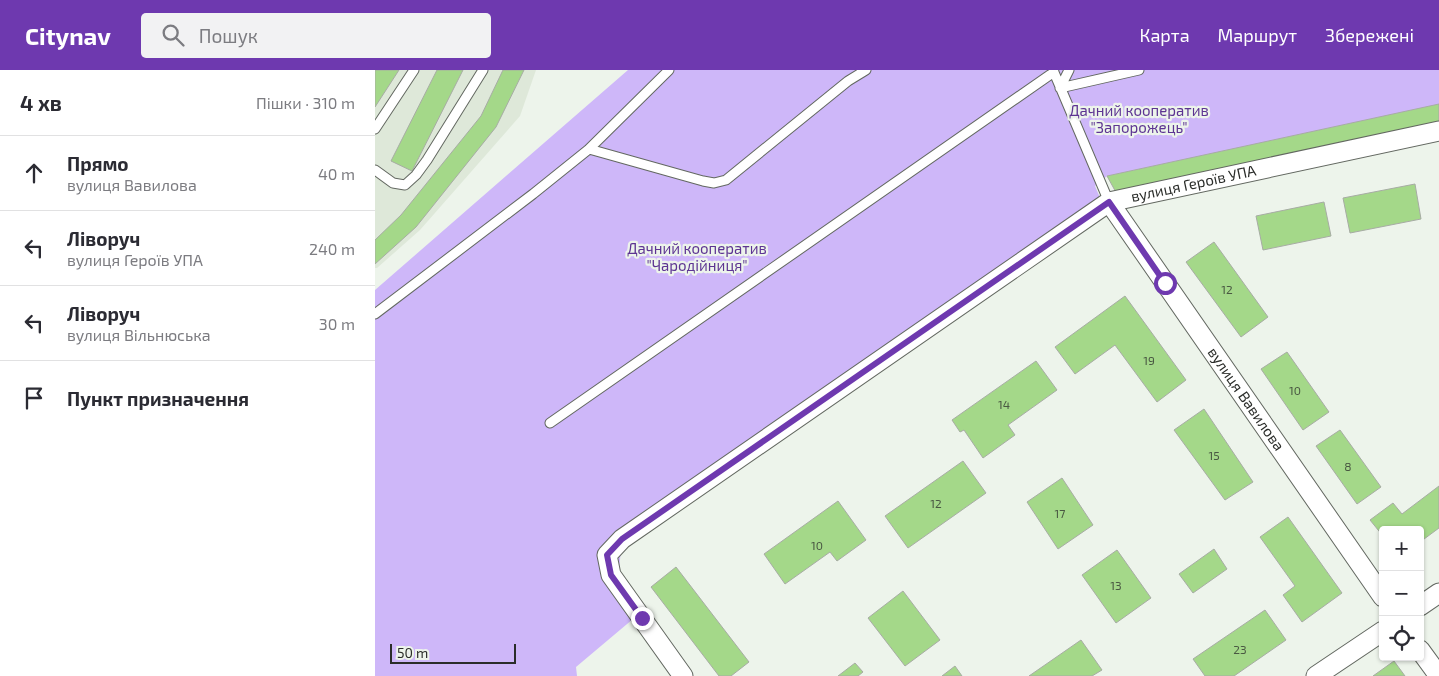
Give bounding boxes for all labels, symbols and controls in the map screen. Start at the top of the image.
search box [141,13,491,58]
text: Citynav [25,21,111,50]
icon: search [159,21,187,49]
text: Пошук [199,24,258,47]
text: Карта [1140,24,1190,46]
text: Маршрут [1218,24,1297,46]
text: Збережені [1325,24,1414,46]
text: 4 хв [20,90,62,115]
text: Пішки · 310 m [256,93,355,112]
park label: Дачний кооператив "Запорожець" [1069,101,1209,136]
text: Прямо [67,152,129,175]
icon: ahead [20,159,48,187]
street label: вулиця Героїв УПА [1129,160,1258,205]
text: 40 m [318,164,355,183]
text: вулиця Вавилова [67,175,197,194]
text: Ліворуч [67,227,140,250]
icon: left [20,234,48,262]
text: 240 m [309,239,355,258]
park label: Дачний кооператив "Чародійниця" [627,239,767,274]
text: вулиця Героїв УПА [67,250,203,269]
route start [1154,272,1177,295]
house number: 12 [1221,282,1233,296]
text: Ліворуч [67,302,140,325]
icon: left [20,309,48,337]
text: 30 m [319,314,355,333]
text: вулиця Вільнюська [67,325,211,344]
street label: вулиця Вавилова [1205,343,1289,454]
house number: 19 [1143,353,1155,367]
house number: 10 [1289,383,1301,397]
icon: arrive [20,384,48,412]
text: Пункт призначення [67,387,249,410]
house number: 14 [998,397,1010,411]
house number: 15 [1208,448,1220,462]
house number: 8 [1344,459,1352,473]
house number: 12 [930,496,942,510]
house number: 17 [1055,506,1065,520]
map controls [1379,526,1424,661]
button: + [1379,526,1424,571]
house number: 10 [811,538,823,552]
button: − [1379,571,1424,616]
house number: 13 [1110,578,1122,592]
route end [631,607,654,630]
button: locate [1379,616,1424,661]
scale bar [390,641,516,664]
house number: 23 [1233,642,1247,656]
text: 50 m [397,644,428,661]

